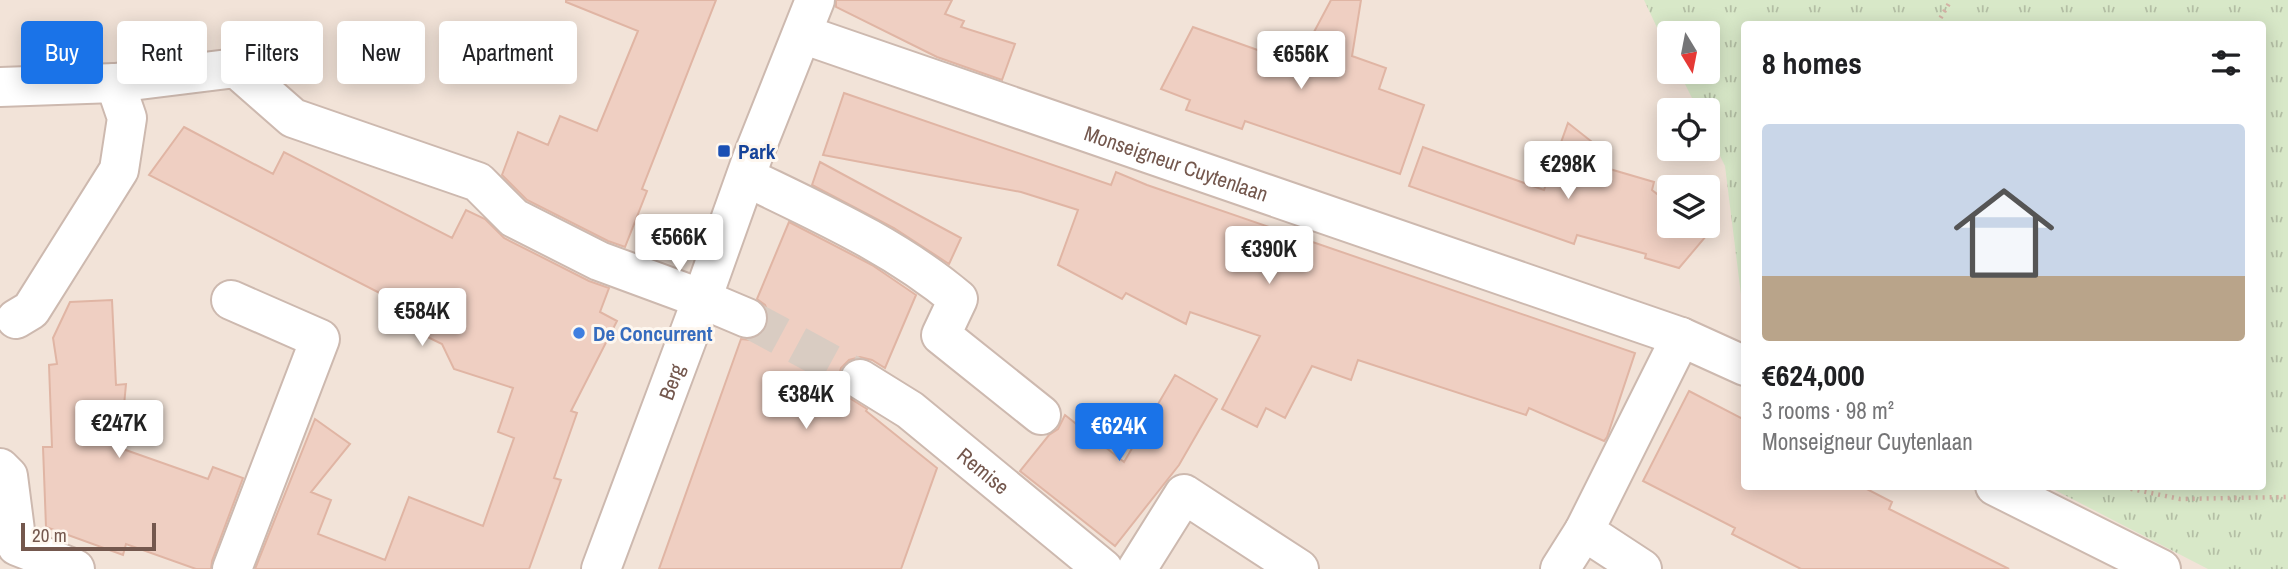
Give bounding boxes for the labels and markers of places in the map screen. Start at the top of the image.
pin: €656K [1252,32,1350,91]
place label: Park [738,137,776,166]
pin: €298K [1519,142,1617,201]
marker: Park [716,143,732,159]
pin: €566K [630,215,728,274]
pin: €390K [1220,226,1318,286]
pin: €584K [373,288,471,348]
place label: De Concurrent [593,319,713,348]
marker: De Concurrent [571,325,587,341]
pin: €384K [757,372,855,431]
pin: €247K [70,400,168,460]
pin: €624K [1070,404,1168,463]

